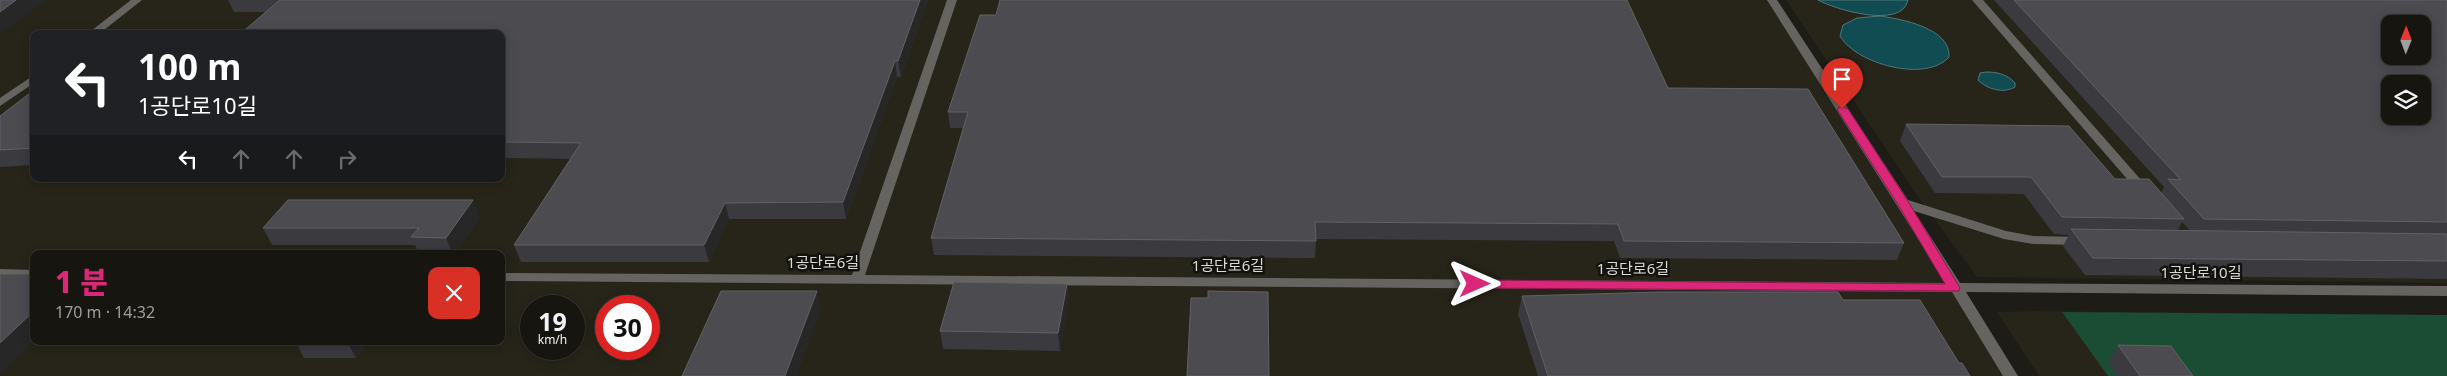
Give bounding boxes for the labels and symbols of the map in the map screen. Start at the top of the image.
north arrow [2381,15,2431,65]
pin [1821,58,1863,109]
street label: 1공단로6길 [787,252,859,272]
street label: 1공단로6길 [1192,255,1264,275]
position arrow [1448,257,1500,309]
street label: 1공단로6길 [1597,258,1669,278]
street label: 1공단로10길 [2161,262,2241,282]
speed limit sign: 30 [595,295,660,360]

